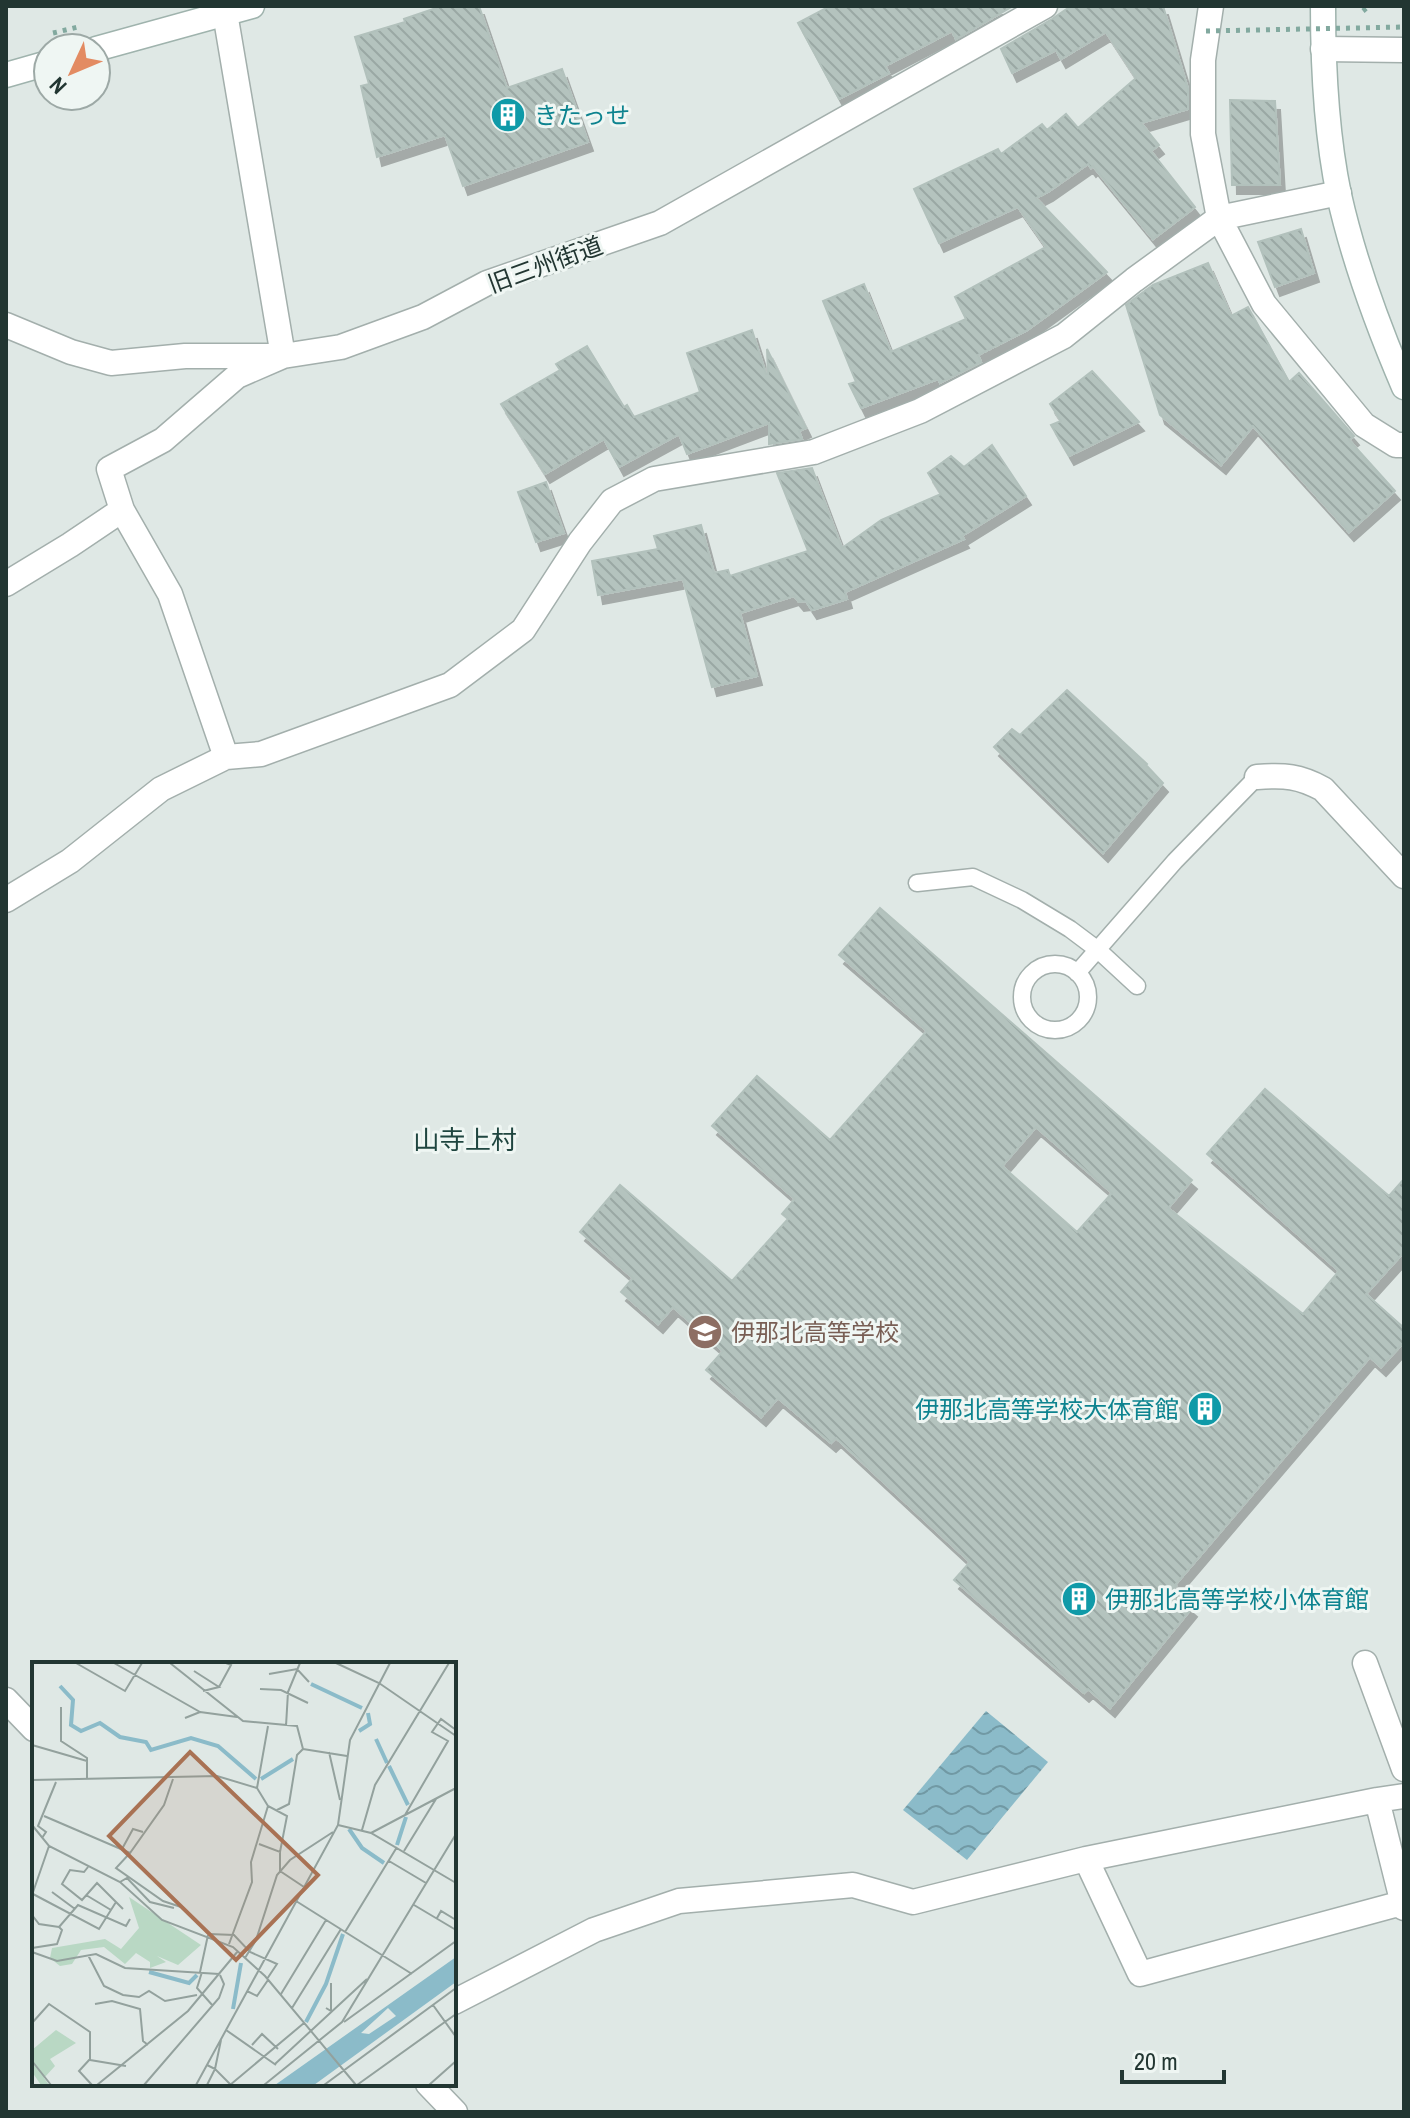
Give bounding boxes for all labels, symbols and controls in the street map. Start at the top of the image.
north arrow [32,32,112,112]
text: N [42,71,73,101]
building icon: きたっせ [489,96,527,134]
place label: きたっせ [534,99,630,131]
street label: 旧三州街道 [483,228,607,300]
district label: 山寺上村 [413,1122,517,1157]
school or university icon: 伊那北高等学校 [686,1313,724,1351]
place label: 伊那北高等学校 [731,1316,899,1348]
building icon: 伊那北高等学校大体育館 [1186,1390,1224,1428]
place label: 伊那北高等学校大体育館 [915,1393,1179,1425]
building icon: 伊那北高等学校小体育館 [1060,1580,1098,1618]
place label: 伊那北高等学校小体育館 [1105,1583,1369,1615]
inset map [32,1662,456,2086]
scale bar [1122,2034,1224,2084]
text: 20 m [1134,2045,1178,2077]

